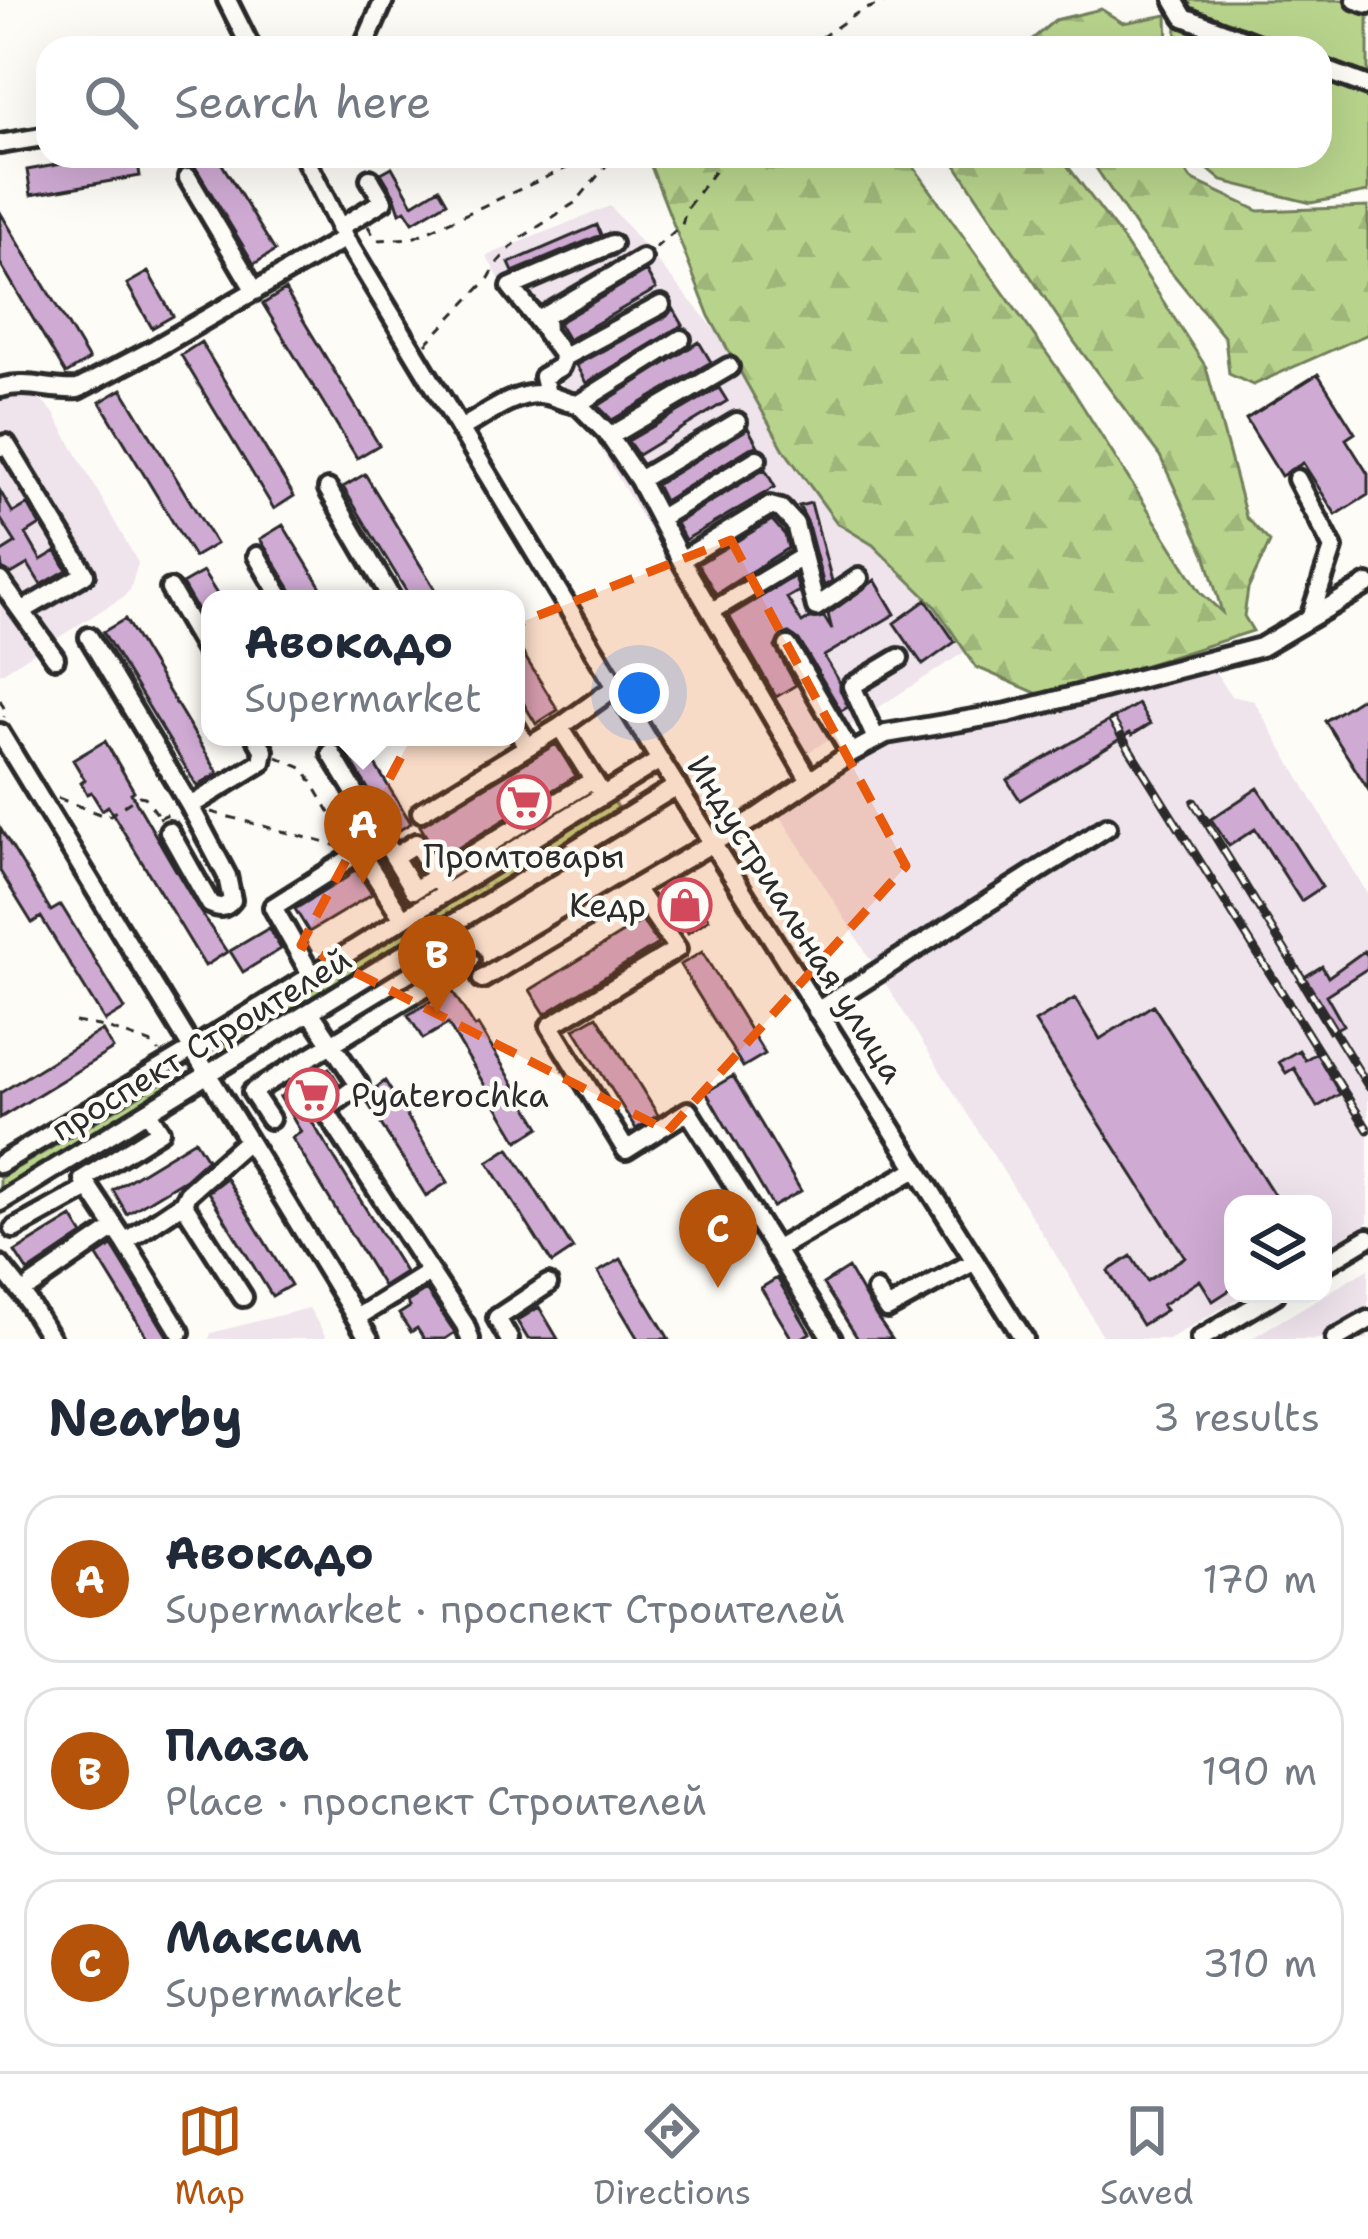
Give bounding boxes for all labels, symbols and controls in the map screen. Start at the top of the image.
search box [36,36,1332,168]
icon: search [78,69,144,135]
text: Search here [174,72,431,132]
popup [201,590,525,746]
text: Авокадо [244,612,453,672]
your location [609,663,669,723]
text: Supermarket [244,672,482,724]
street label: Индустриальная улица [677,747,915,1091]
supermarket icon: Промтовары [496,774,552,830]
pin: A [324,785,402,884]
place label: Промтовары [423,834,625,879]
shop icon: Кедр [657,877,713,933]
place label: Кедр [569,883,646,928]
pin: B [398,915,476,1014]
street label: проспект Строителей [43,937,359,1151]
supermarket icon: Pyaterochka [284,1067,340,1123]
place label: Pyaterochka [351,1073,549,1118]
pin: C [679,1189,757,1288]
map controls [1224,1195,1332,1303]
button: layers [1224,1195,1332,1303]
text: Nearby [48,1383,243,1451]
text: 3 results [1153,1391,1320,1443]
text: Авокадо [165,1523,374,1583]
text: A [75,1553,105,1605]
text: 170 m [1202,1553,1317,1605]
text: Supermarket · проспект Строителей [165,1583,845,1635]
text: Плаза [165,1715,309,1775]
text: B [78,1745,102,1797]
text: 190 m [1201,1745,1317,1797]
text: Place · проспект Строителей [165,1775,707,1827]
text: Максим [165,1907,362,1967]
text: C [78,1937,102,1989]
text: 310 m [1202,1937,1317,1989]
text: Supermarket [165,1967,403,2019]
tab: Map [174,2098,245,2215]
tab: Directions [594,2098,751,2215]
tab: Saved [1100,2098,1194,2215]

